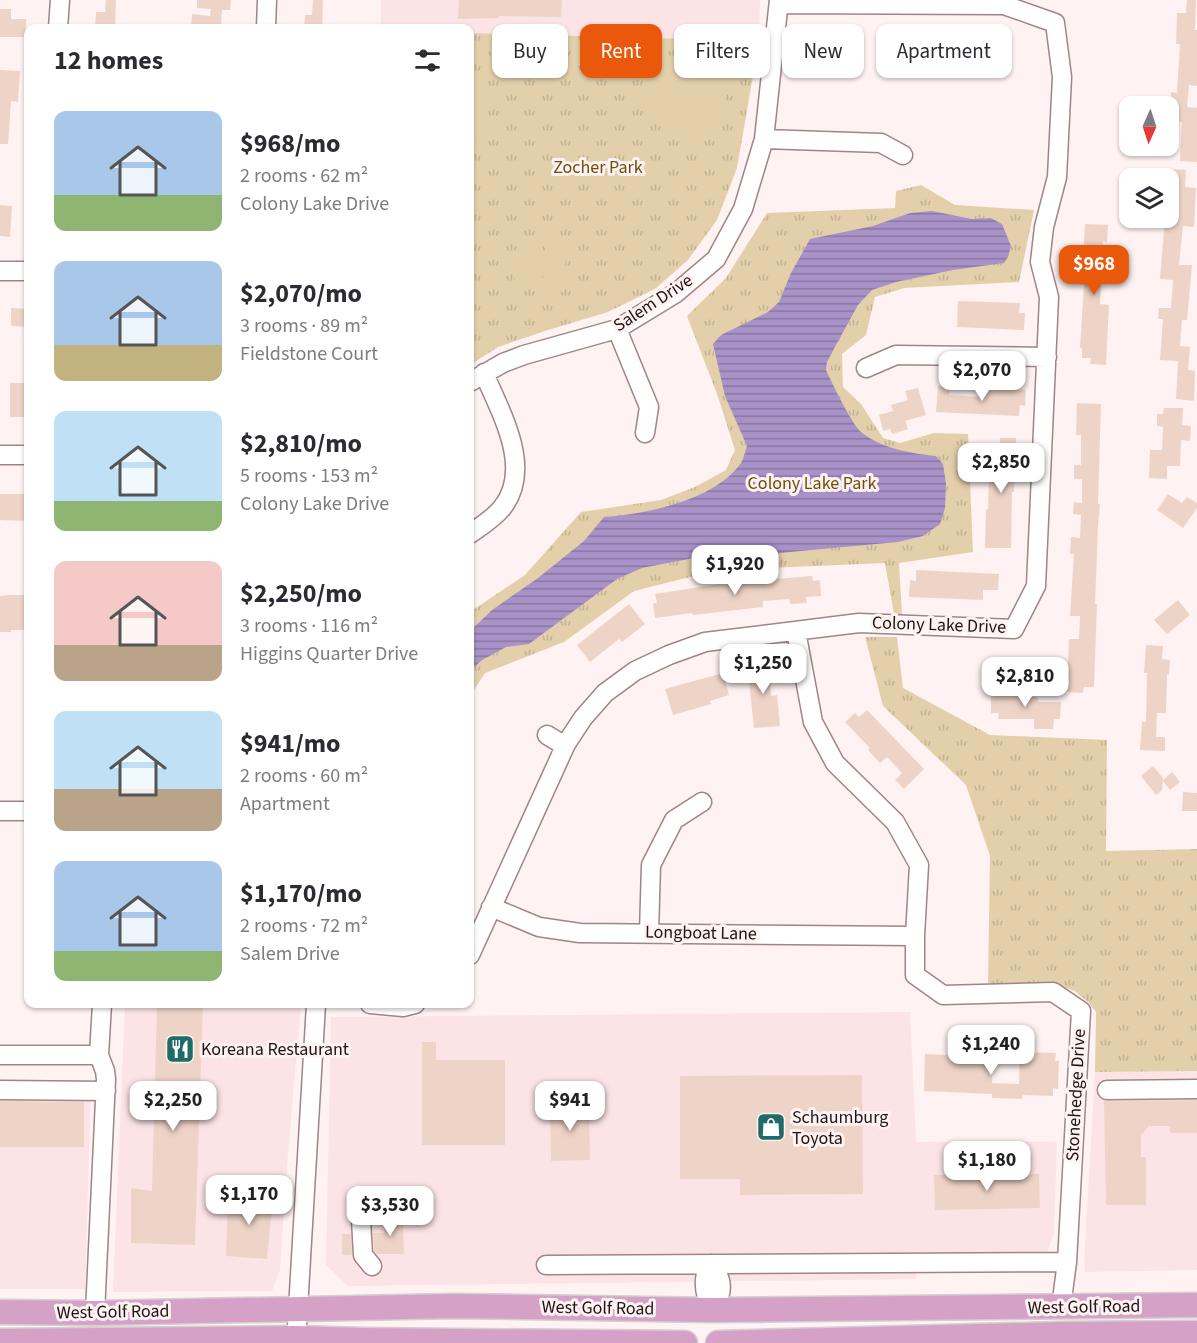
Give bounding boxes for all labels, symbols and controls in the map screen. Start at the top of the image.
chip: Buy [492,24,568,78]
chip: Rent [580,24,662,78]
chip: Filters [674,24,770,78]
chip: New [782,24,864,78]
chip: Apartment [876,24,1012,78]
text: 12 homes [54,42,163,79]
icon: filters [411,44,444,77]
north arrow [1119,96,1179,156]
map controls [1119,96,1179,228]
text: $968/mo [240,125,340,162]
icon: home [102,135,174,207]
park label: Zocher Park [553,155,643,180]
text: 2 rooms · 62 m² [240,162,368,190]
button: layers [1119,168,1179,228]
text: Colony Lake Drive [240,190,389,218]
pin: $968 [1058,245,1130,296]
text: $968 [1073,250,1115,278]
street label: Salem Drive [609,268,697,338]
text: $2,070/mo [240,275,362,312]
icon: home [102,285,174,357]
text: 3 rooms · 89 m² [240,312,368,340]
text: Fieldstone Court [240,340,378,368]
pin: $2,070 [933,351,1031,402]
text: $2,070 [953,356,1011,384]
text: $2,810/mo [240,425,362,462]
icon: home [102,435,174,507]
pin: $2,850 [952,443,1050,494]
text: $2,850 [972,448,1030,476]
text: 5 rooms · 153 m² [240,462,378,490]
park label: Colony Lake Park [748,471,876,496]
text: Colony Lake Drive [240,490,389,518]
pin: $1,920 [686,545,784,596]
text: $1,920 [706,550,764,578]
text: $2,250/mo [240,575,362,612]
icon: home [102,585,174,657]
street label: Colony Lake Drive [872,610,1007,640]
text: 3 rooms · 116 m² [240,612,378,640]
text: Higgins Quarter Drive [240,640,418,668]
pin: $1,250 [714,644,812,695]
text: $1,250 [734,649,792,677]
pin: $2,810 [976,657,1074,708]
text: $2,810 [996,662,1054,690]
text: $941/mo [240,725,340,762]
icon: home [102,735,174,807]
text: 2 rooms · 60 m² [240,762,368,790]
text: Apartment [240,790,330,818]
text: $1,170/mo [240,875,362,912]
icon: home [102,885,174,957]
text: 2 rooms · 72 m² [240,912,368,940]
street label: Longboat Lane [645,920,757,946]
text: Salem Drive [240,940,340,968]
pin: $1,240 [942,1025,1040,1076]
street label: Stonehedge Drive [1060,1028,1092,1162]
text: $1,240 [962,1030,1020,1058]
restaurant icon: Koreana Restaurant [164,1033,196,1065]
place label: Koreana Restaurant [201,1037,349,1062]
pin: $2,250 [124,1081,222,1132]
pin: $941 [534,1081,606,1132]
text: $2,250 [144,1086,202,1114]
text: $941 [549,1086,591,1114]
place label: Schaumburg Toyota [792,1105,888,1151]
shop icon: Schaumburg Toyota [755,1111,787,1143]
pin: $1,180 [938,1141,1036,1192]
text: $1,180 [958,1146,1016,1174]
pin: $1,170 [200,1175,298,1226]
text: $1,170 [220,1180,278,1208]
pin: $3,530 [341,1186,439,1237]
text: $3,530 [361,1191,419,1219]
street label: West Golf Road [1027,1294,1141,1320]
street label: West Golf Road [541,1295,655,1321]
street label: West Golf Road [56,1299,170,1325]

